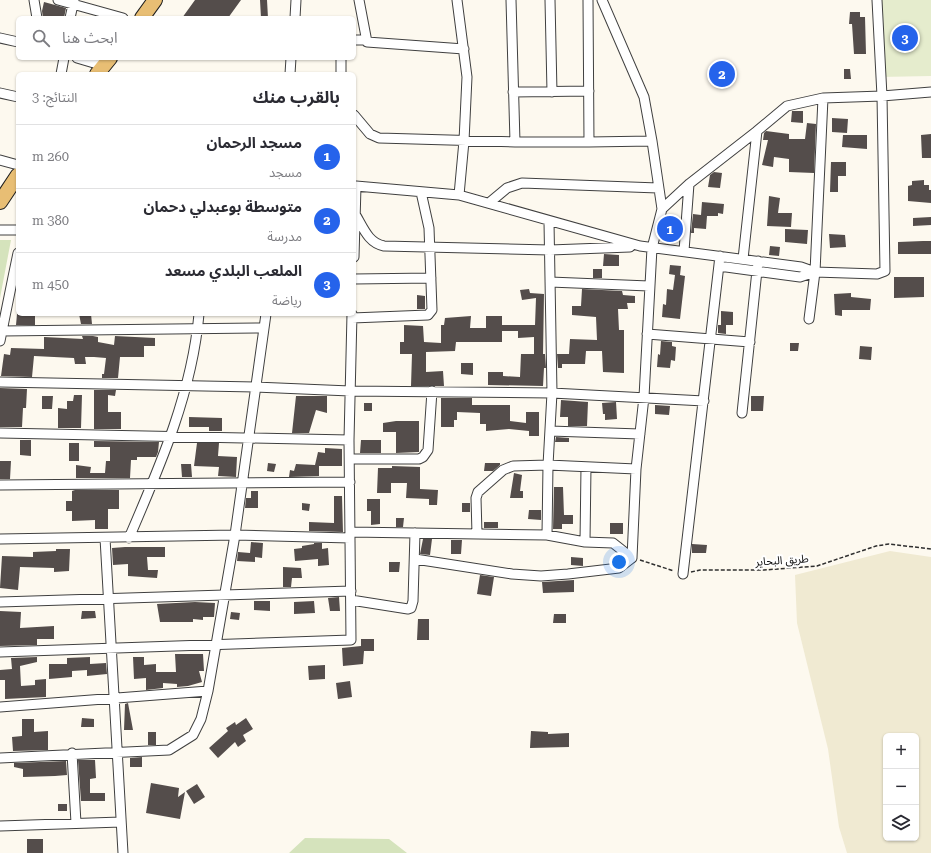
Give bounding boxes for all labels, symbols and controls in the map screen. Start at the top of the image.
search box [16,16,356,60]
pin: 3 [892,23,918,53]
icon: search [30,27,52,49]
text: ابحث هنا [62,29,117,47]
pin: 2 [709,59,735,89]
text: بالقرب منك [253,87,340,107]
text: النتائج: 3 [32,90,77,105]
text: مسجد الرحمان [206,134,302,152]
text: 260 m [32,149,69,164]
text: 1 [323,149,331,164]
text: مسجد [269,165,302,180]
text: متوسطة بوعبدلي دحمان [143,198,302,216]
text: 380 m [32,213,69,228]
text: 2 [323,213,331,228]
pin: 1 [657,214,683,244]
text: مدرسة [267,229,302,244]
text: الملعب البلدي مسعد [165,262,302,280]
text: 450 m [32,277,69,292]
text: 3 [323,277,331,292]
text: رياضة [272,293,302,308]
your location [609,552,629,572]
street label: طريق البحاير [754,552,809,569]
map controls [883,733,919,841]
button: + [883,733,919,769]
button: − [883,769,919,805]
button: layers [883,805,919,841]

